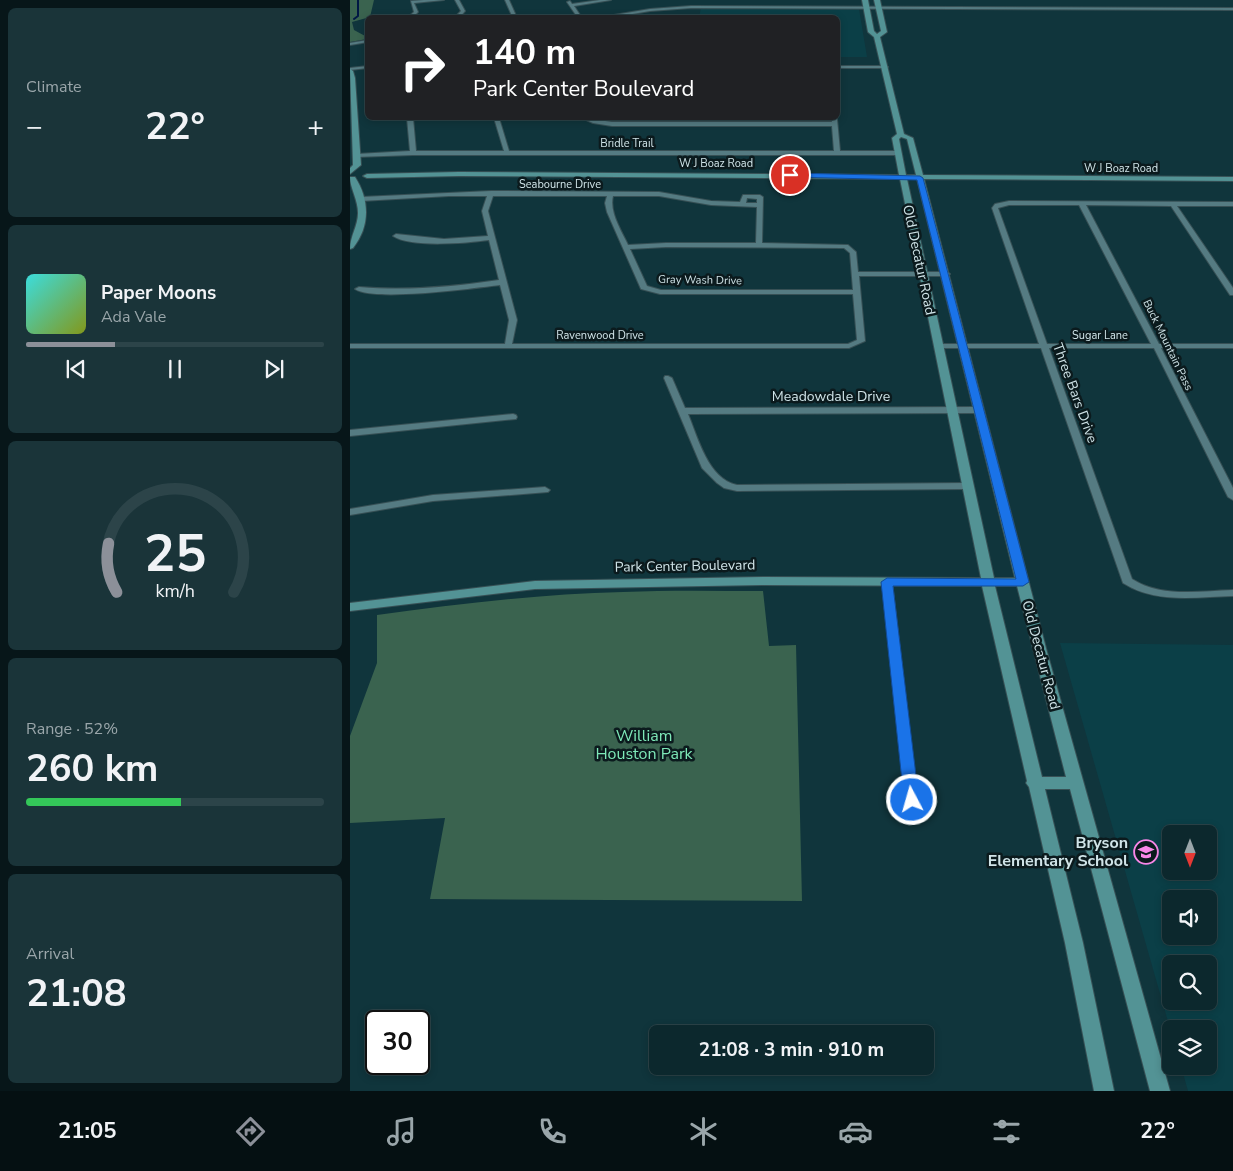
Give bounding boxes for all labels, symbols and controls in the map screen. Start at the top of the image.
text: 140 m [473,29,576,76]
icon: right [390,35,455,100]
text: Park Center Boulevard [473,74,694,104]
text: Climate [26,76,81,98]
text: 22° [145,101,205,152]
text: − [26,108,43,146]
text: + [307,108,324,146]
street label: Bridle Trail [600,136,654,151]
pin [769,154,811,196]
street label: W J Boaz Road [679,156,753,171]
icon: arrive [776,161,804,189]
street label: W J Boaz Road [1084,161,1158,176]
street label: Seabourne Drive [519,177,601,192]
street label: Old Decatur Road [898,203,940,317]
street label: Gray Wash Drive [658,272,742,288]
text: Paper Moons [101,280,216,306]
street label: Buck Mountain Pass [1139,297,1197,393]
text: Ada Vale [101,306,166,328]
street label: Ravenwood Drive [556,328,644,343]
street label: Sugar Lane [1072,328,1128,343]
street label: Three Bars Drive [1048,340,1102,446]
icon: previous [62,355,90,383]
icon: pause [161,355,189,383]
icon: next [260,355,288,383]
street label: Meadowdale Drive [772,387,890,406]
text: 25 [144,518,206,589]
street label: Park Center Boulevard [614,555,756,577]
text: km/h [155,579,195,603]
street label: Old Decatur Road [1017,598,1065,712]
text: Range · 52% [26,718,118,740]
park label: William Houston Park [595,725,694,765]
text: 260 km [26,743,158,794]
position arrow [885,773,937,825]
north arrow [1162,825,1218,880]
map controls [1162,825,1217,1075]
place label: Bryson Elementary School [988,832,1128,872]
school or university icon: Bryson Elementary School [1133,839,1159,865]
button: sound [1162,890,1217,945]
text: Arrival [26,943,74,965]
button: search [1162,955,1217,1010]
text: 21:08 [26,968,127,1019]
speed limit sign: 30 [365,1010,430,1075]
button: layers [1162,1020,1217,1075]
text: 21:08 · 3 min · 910 m [699,1037,884,1063]
icon: directions [233,1114,268,1149]
icon: music [384,1114,419,1149]
icon: phone [535,1114,570,1149]
icon: climate [686,1114,721,1149]
icon: car [838,1114,873,1149]
icon: filters [989,1114,1024,1149]
text: 21:05 [58,1116,116,1146]
text: 22° [1140,1116,1175,1146]

